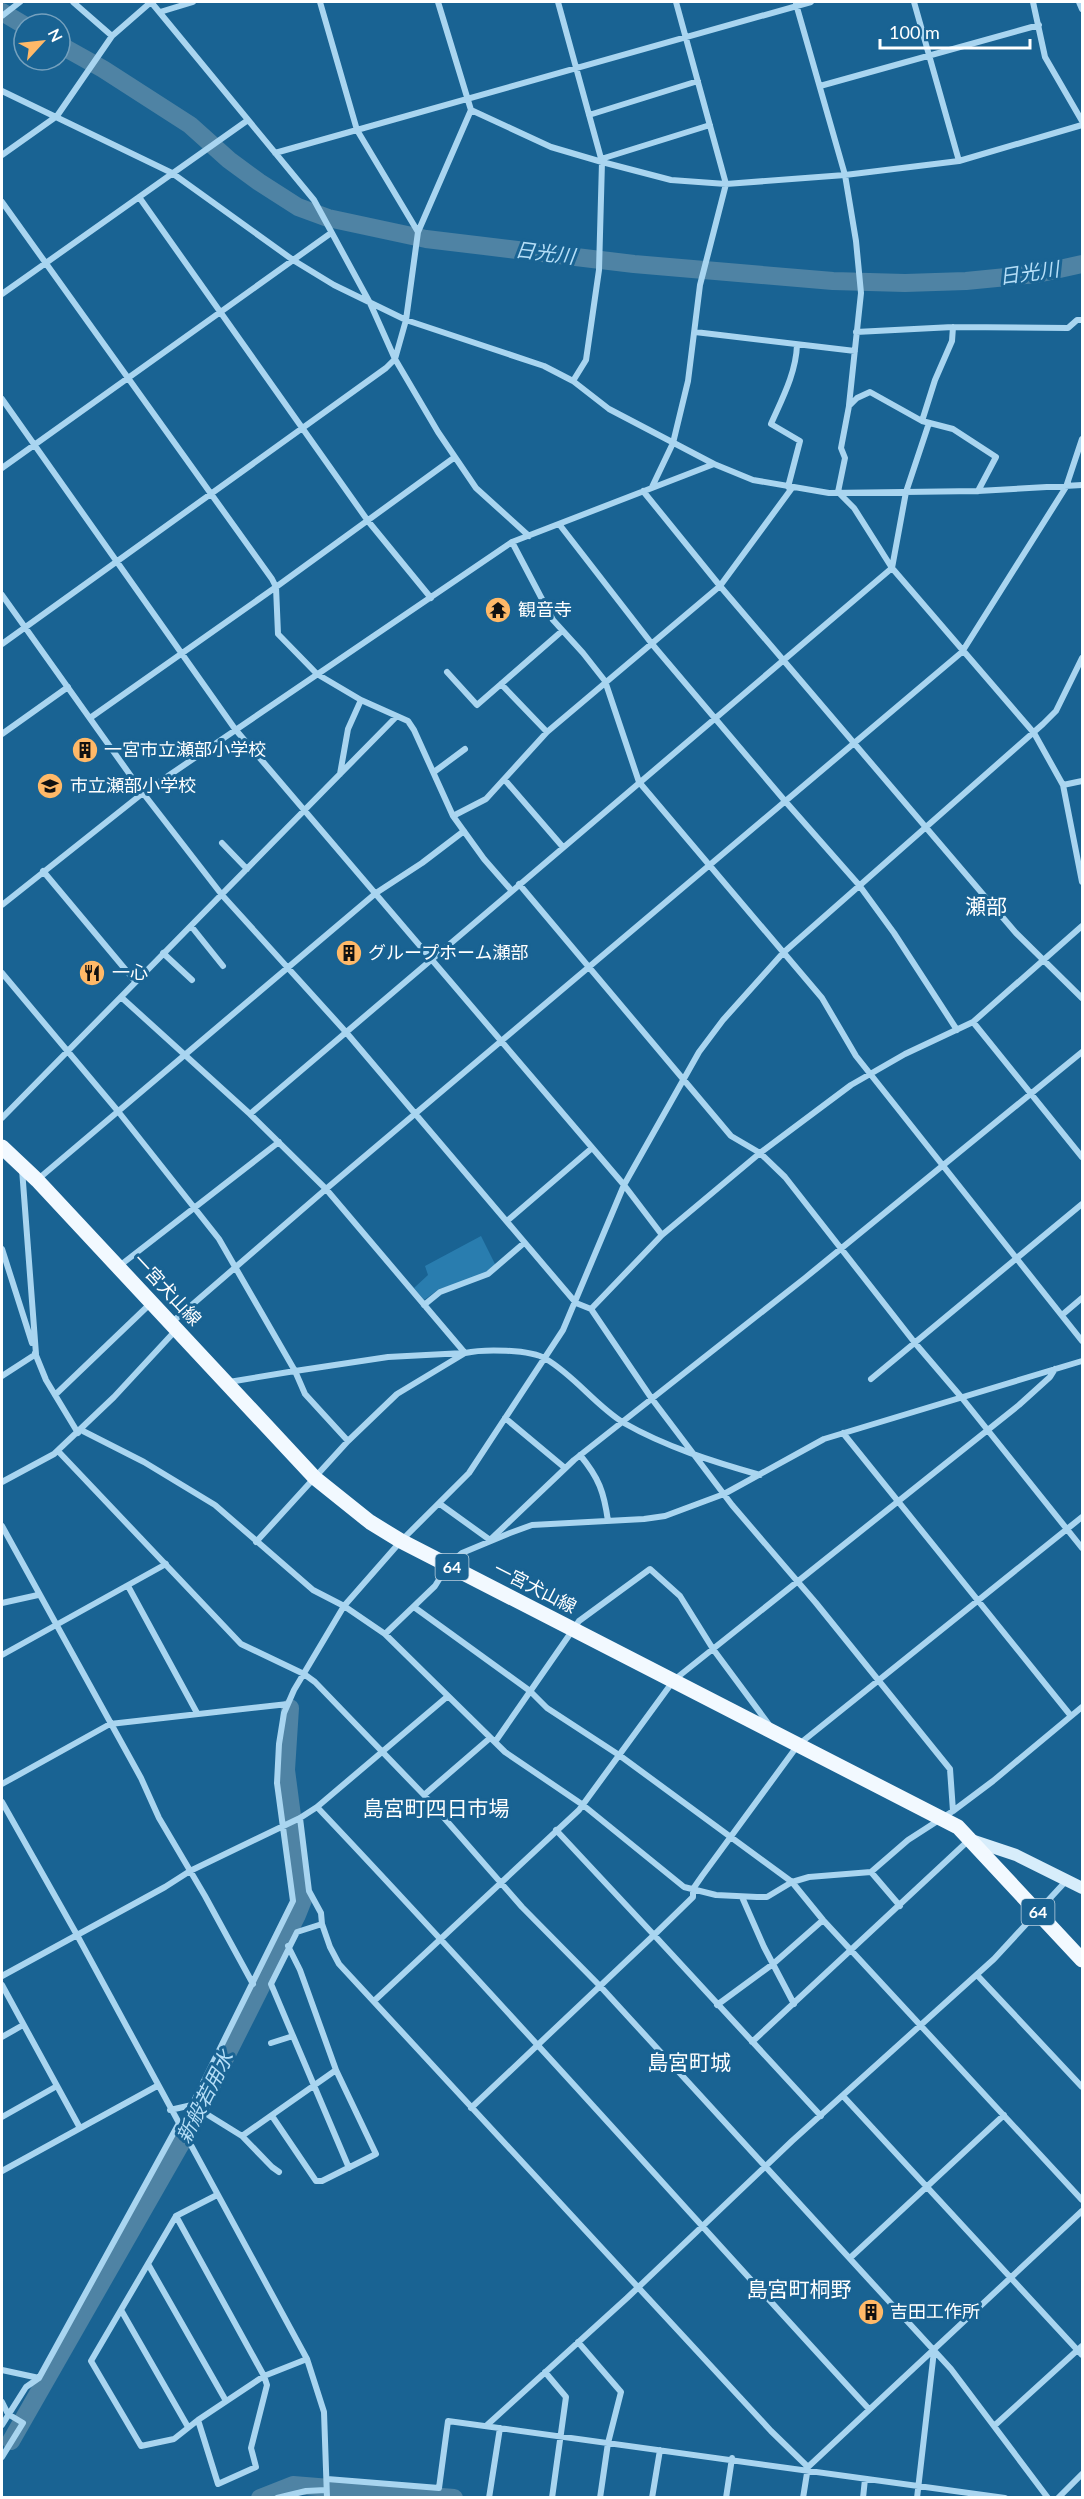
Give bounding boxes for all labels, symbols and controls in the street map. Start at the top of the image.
north arrow [12,12,72,72]
scale bar [880,12,1030,50]
text: 100 m [889,21,940,43]
text: N [45,25,67,45]
water label: 日光川 [514,236,578,268]
water label: 日光川 [997,256,1062,288]
temple icon: 観音寺 [483,595,513,625]
place label: 観音寺 [518,598,572,620]
building icon: 一宮市立瀬部小学校 [70,735,100,765]
place label: 一宮市立瀬部小学校 [104,738,266,760]
school or university icon: 市立瀬部小学校 [35,771,65,801]
place label: 市立瀬部小学校 [70,774,196,796]
district label: 瀬部 [965,893,1007,918]
building icon: グループホーム瀬部 [334,938,364,968]
place label: グループホーム瀬部 [368,941,528,963]
restaurant icon: 一心 [77,958,107,988]
place label: 一心 [112,961,148,983]
street label: 一宮犬山線 [129,1249,206,1330]
road number: 64 [436,1554,468,1580]
street label: 一宮犬山線 [490,1557,581,1617]
district label: 島宮町四日市場 [363,1795,510,1820]
road number: 64 [1022,1899,1054,1925]
water label: 新般若用水 [171,2045,238,2147]
district label: 島宮町城 [647,2049,731,2074]
district label: 島宮町桐野 [747,2276,852,2301]
building icon: 吉田工作所 [856,2297,886,2327]
place label: 吉田工作所 [890,2300,980,2322]

